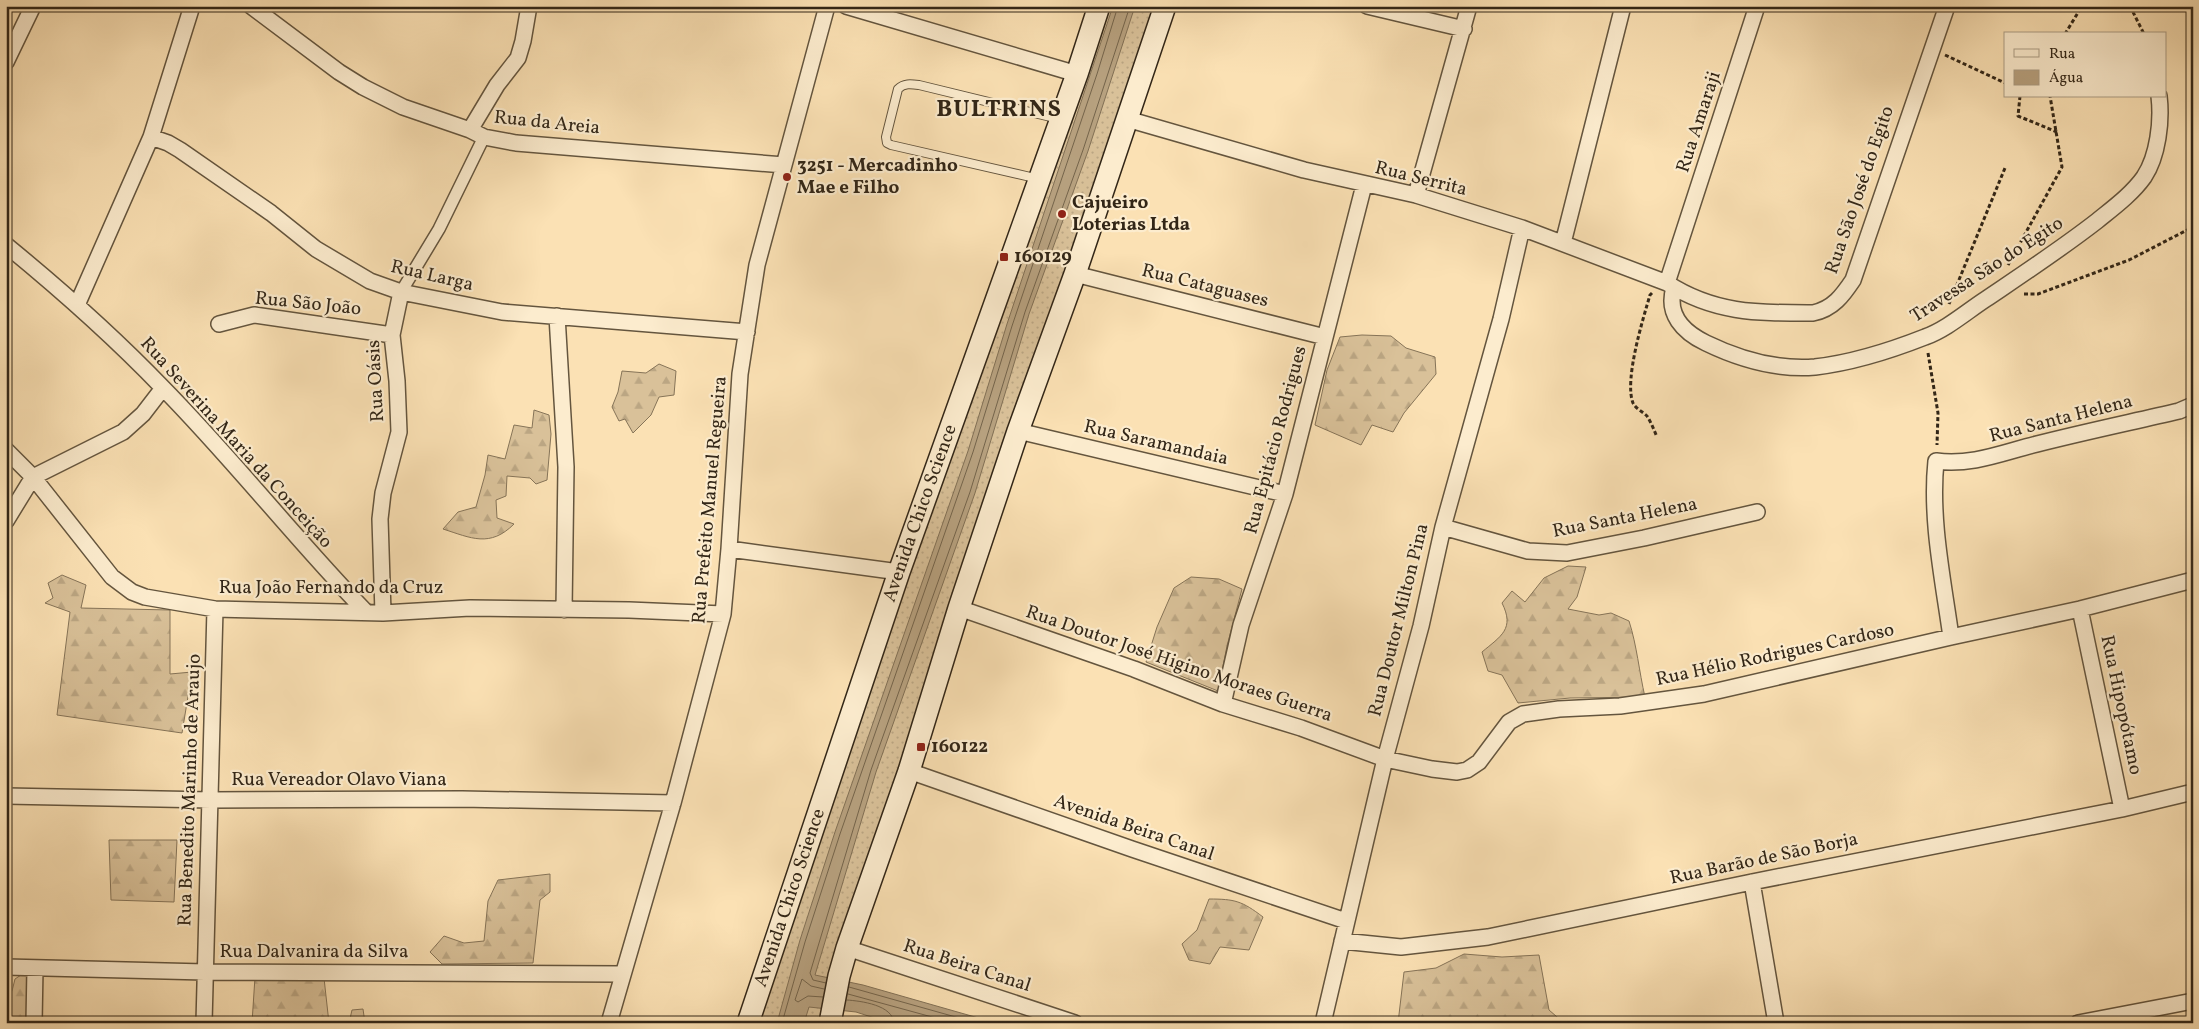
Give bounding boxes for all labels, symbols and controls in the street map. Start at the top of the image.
legend [2004,32,2166,98]
text: Rua [2049,44,2075,65]
street label: Rua Amaraji [1670,68,1728,176]
text: Água [2049,68,2083,89]
district label: BULTRINS [936,93,1062,127]
street label: Rua São José do Egito [1819,102,1901,278]
street label: Rua da Areia [493,105,601,141]
place label: 3251 - Mercadinho Mae e Filho [797,153,958,201]
street label: Rua Serrita [1372,155,1470,203]
marker: 3251 - Mercadinho Mae e Filho [781,171,793,183]
place label: Cajueiro Loterias Ltda [1072,190,1190,238]
marker: Cajueiro Loterias Ltda [1056,208,1068,220]
street label: Travessa São do Egito [1905,211,2069,329]
place label: 160129 [1014,244,1072,270]
marker: 160129 [998,251,1010,263]
street label: Rua Larga [388,254,476,298]
street label: Rua Cataguases [1139,258,1271,314]
street label: Rua São João [254,285,362,323]
street label: Rua Severina Maria da Conceição [134,332,338,554]
street label: Rua Oásis [361,339,391,423]
street label: Rua Epitácio Rodrigues [1238,343,1314,537]
street label: Rua Prefeito Manuel Regueira [686,375,734,625]
street label: Rua Santa Helena [1987,389,2135,449]
street label: Rua Saramandaia [1081,414,1231,472]
street label: Avenida Chico Science [877,421,964,605]
street label: Rua Santa Helena [1550,491,1700,545]
street label: Rua Doutor Milton Pina [1362,521,1436,719]
street label: Rua João Fernando da Cruz [219,575,443,601]
street label: Rua Doutor José Higino Moraes Guerra [1022,599,1336,729]
street label: Rua Hélio Rodrigues Cardoso [1653,617,1897,693]
street label: Rua Hipopótamo [2094,633,2148,777]
street label: Rua Benedito Marinho de Araujo [172,653,208,927]
place label: 160122 [931,734,988,760]
marker: 160122 [915,741,927,753]
street label: Rua Vereador Olavo Viana [231,767,447,793]
street label: Avenida Beira Canal [1050,788,1218,868]
street label: Avenida Chico Science [748,805,832,990]
street label: Rua Barão de São Borja [1668,826,1860,892]
street label: Rua Beira Canal [900,933,1035,999]
street label: Rua Dalvanira da Silva [219,939,409,965]

